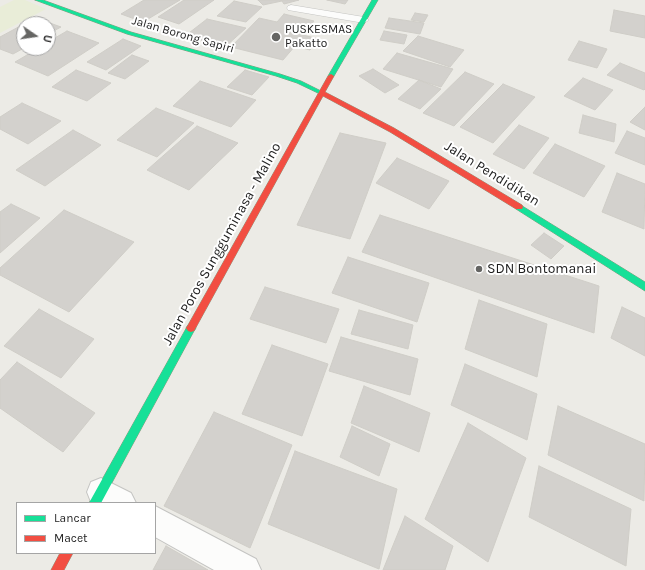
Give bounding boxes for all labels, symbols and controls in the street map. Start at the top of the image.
street label: Jalan Borong Sapiri [130,14,236,56]
north arrow [16,16,56,56]
place label: PUSKESMAS Pakatto [285,23,352,51]
marker: PUSKESMAS Pakatto [270,31,282,43]
text: U [40,33,54,44]
street label: Jalan Pendidikan [441,138,543,210]
street label: Jalan Poros Sungguminasa - Malino [159,140,285,348]
place label: SDN Bontomanai [487,261,596,277]
marker: SDN Bontomanai [474,264,484,274]
legend [16,502,156,554]
text: Lancar [54,511,91,525]
text: Macet [54,531,88,545]

